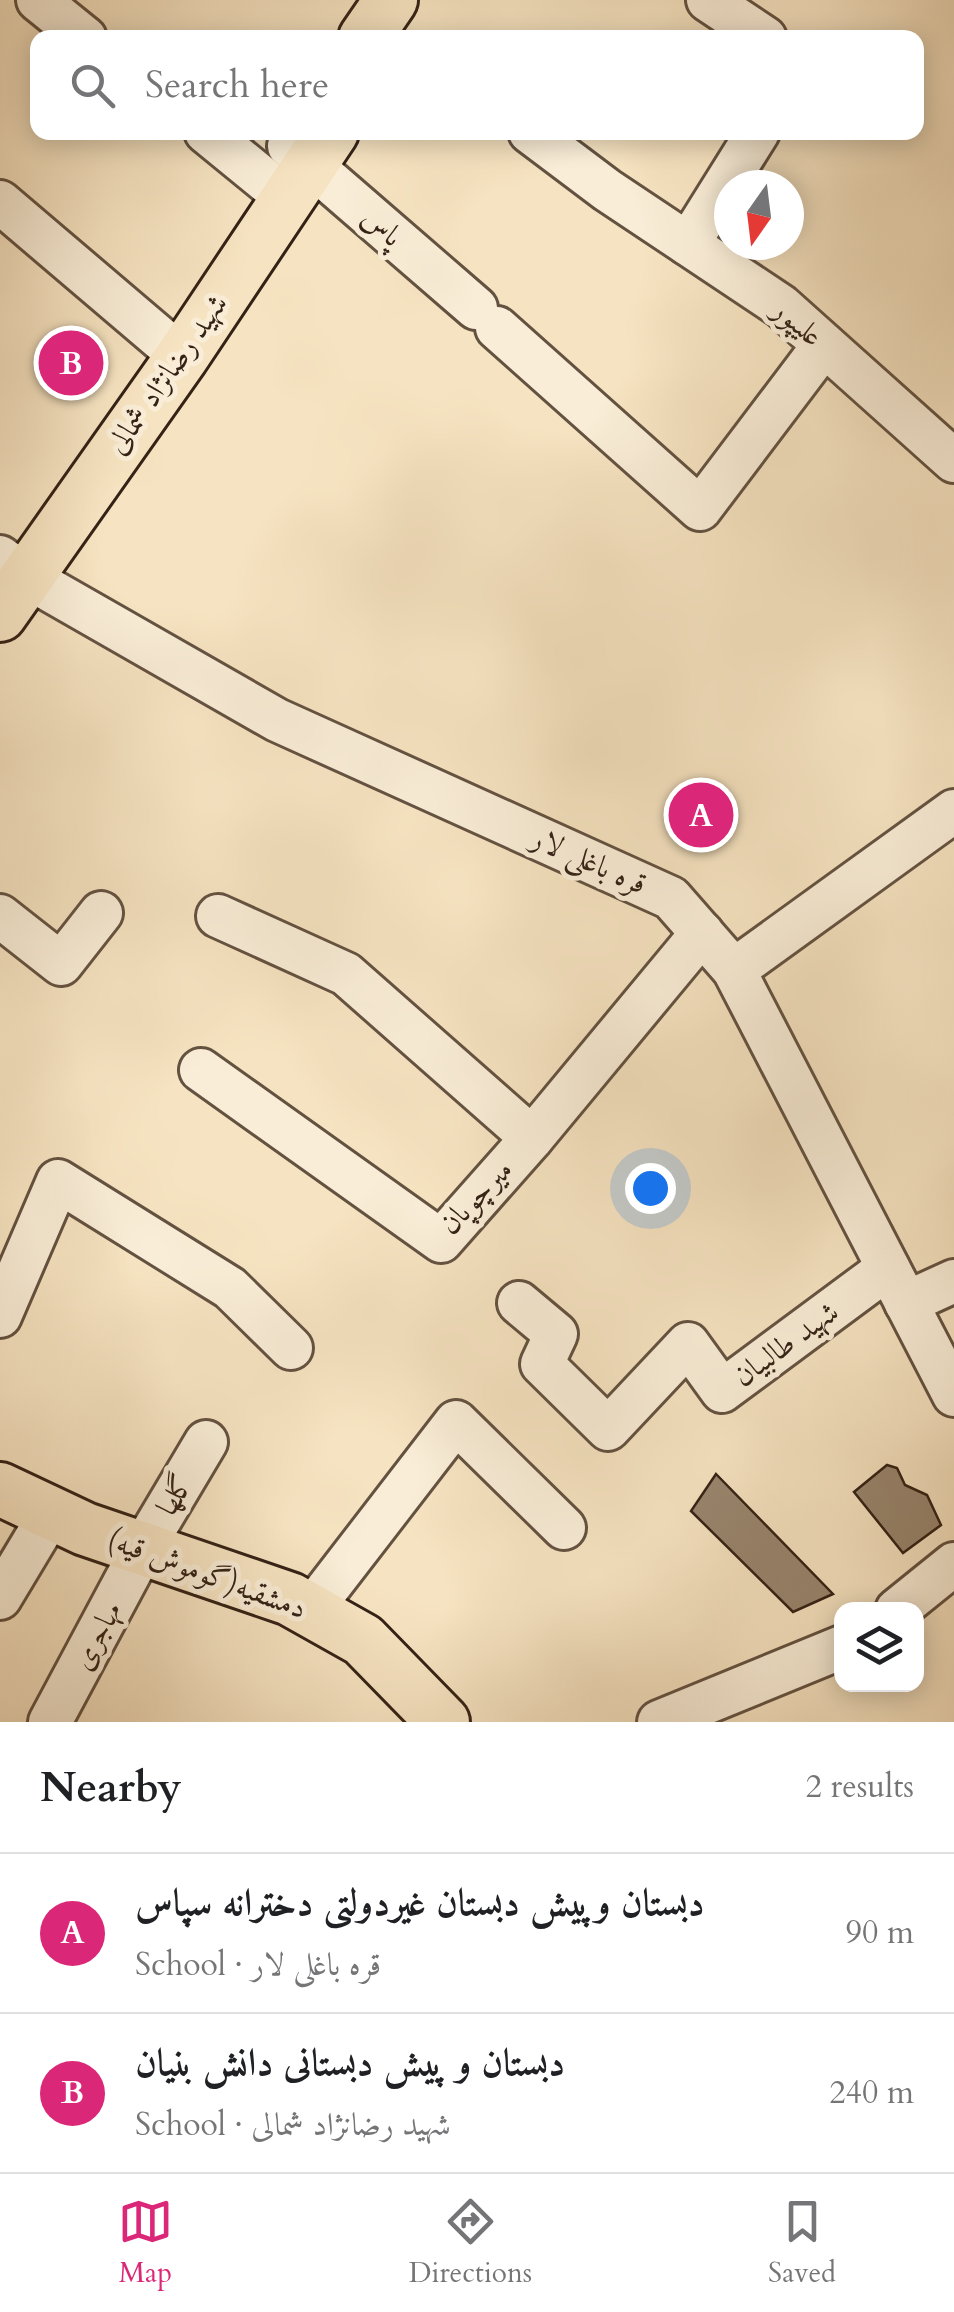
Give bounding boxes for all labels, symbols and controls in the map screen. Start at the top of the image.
search box [30,30,924,140]
icon: search [65,58,120,113]
text: Search here [145,59,329,111]
north arrow [714,170,804,260]
street label: پاس [353,198,412,257]
street label: شهید رضانژاد شمالی [97,286,237,462]
street label: علیپور [762,288,832,356]
pin: B [38,326,104,400]
pin: A [668,778,734,852]
street label: قره باغلی لار [522,816,653,905]
street label: میرچوپان [430,1150,522,1244]
your location [625,1163,676,1214]
street label: شهید طالبیان [725,1292,847,1396]
street label: گلها [147,1466,203,1524]
street label: دمشقیه(گوموش قیه) [102,1519,312,1629]
street label: مهاجری [62,1595,132,1677]
map controls [834,1602,924,1692]
button: layers [834,1602,924,1692]
text: Nearby [40,1759,182,1816]
text: 2 results [806,1765,914,1809]
text: دبستان وپیش دبستان غیردولتی دخترانه سپاس [135,1877,705,1929]
text: A [60,1911,85,1955]
text: 90 m [846,1911,914,1955]
text: School · قره باغلی لار [135,1943,381,1987]
text: دبستان و پیش دبستانی دانش بنیان [135,2037,565,2089]
text: B [61,2071,84,2115]
text: 240 m [829,2071,914,2115]
text: School · شهید رضانژاد شمالی [135,2103,451,2147]
tab: Map [118,2194,173,2292]
tab: Directions [409,2194,532,2292]
tab: Saved [768,2194,836,2292]

